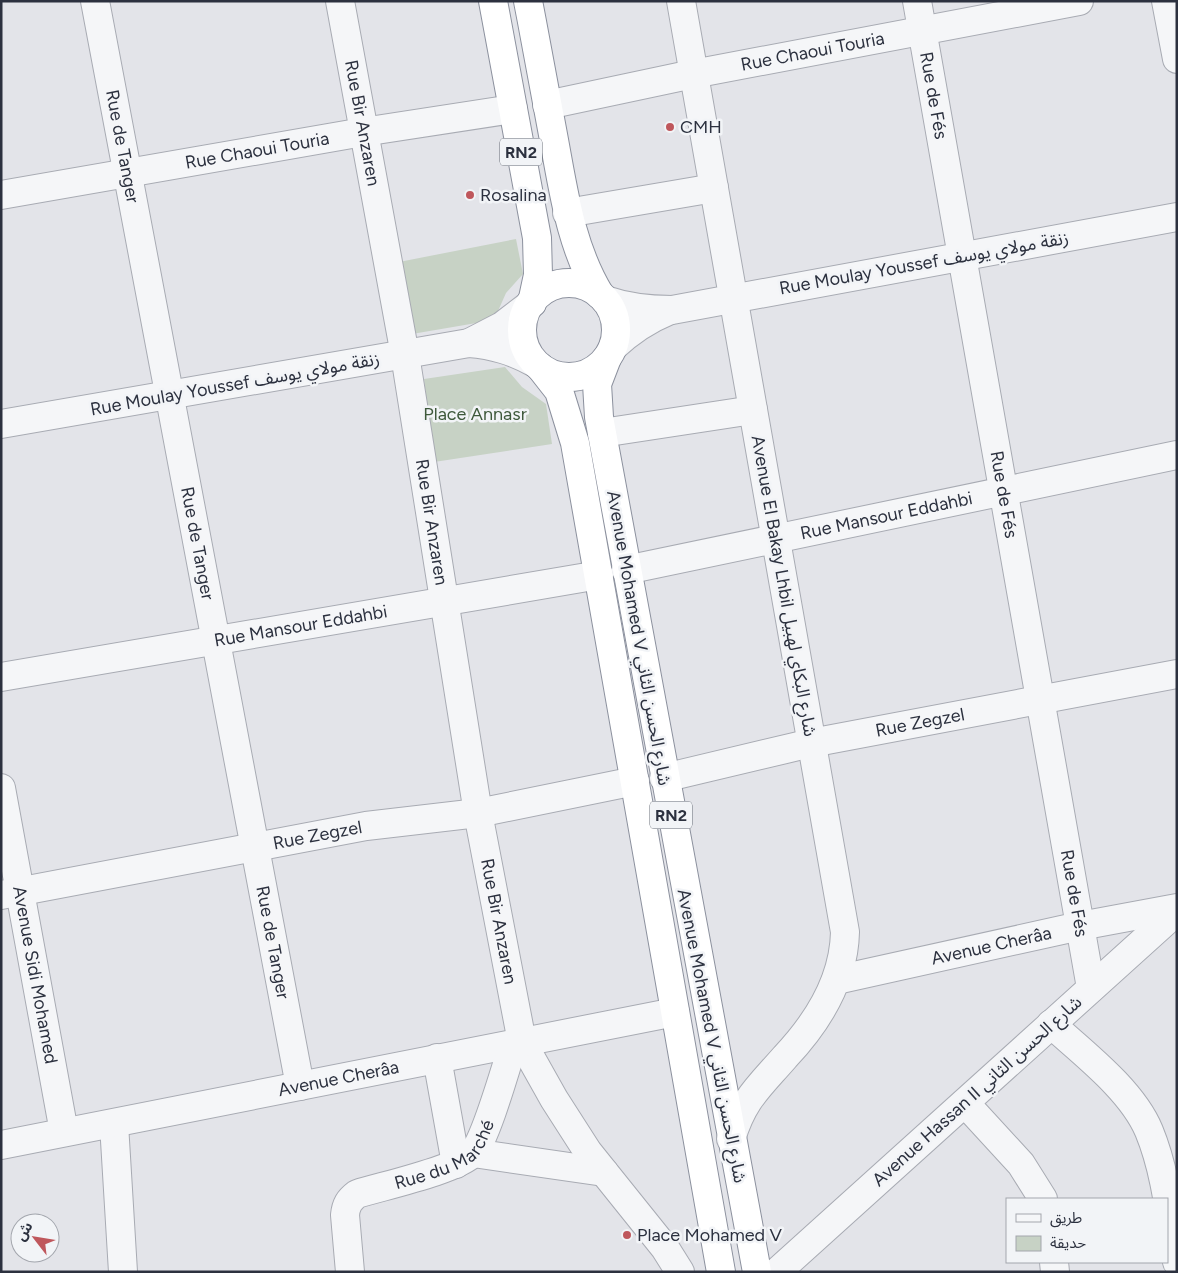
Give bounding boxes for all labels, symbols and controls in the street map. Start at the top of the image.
street label: Rue Chaoui Touria [739,27,886,76]
street label: Rue de Fés [915,50,952,141]
street label: Rue Bir Anzaren [340,58,385,188]
street label: Rue de Tanger [101,88,144,205]
place label: CMH [680,116,722,138]
marker: CMH [664,121,676,133]
street label: Rue Chaoui Touria [183,127,331,174]
road number: RN2 [500,138,542,166]
place label: Rosalina [480,184,547,206]
marker: Rosalina [464,189,476,201]
street label: Rue Moulay Youssef زنقة مولاي يوسف [778,227,1071,301]
street label: Rue Moulay Youssef زنقة مولاي يوسف [89,348,382,422]
park label: Place Annasr [423,403,527,425]
street label: Avenue El Bakay Lhbil شارع البكاي لهبيل [744,434,821,739]
street label: Rue de Fés [985,449,1022,540]
street label: Rue Bir Anzaren [411,457,453,587]
street label: Rue de Tanger [176,485,219,602]
street label: Rue Mansour Eddahbi [798,487,974,544]
street label: Avenue Mohamed V شارع الحسن الثاني [599,489,676,788]
street label: Rue Mansour Eddahbi [212,600,389,651]
street label: Rue Zegzel [874,703,966,742]
road number: RN2 [650,802,692,828]
street label: Rue Zegzel [271,816,364,854]
street label: Rue de Fés [1056,848,1093,939]
street label: Rue Bir Anzaren [476,857,522,986]
street label: Avenue Sidi Mohamed [8,884,62,1066]
street label: Rue de Tanger [251,884,294,1001]
street label: Avenue Mohamed V شارع الحسن الثاني [670,887,751,1185]
street label: Avenue Cherâa [929,922,1053,970]
street label: Avenue Hassan II شارع الحسن الثاني [868,991,1088,1193]
street label: Avenue Cherâa [276,1056,401,1101]
street label: Rue du Marché [392,1116,499,1194]
legend [1006,1198,1168,1263]
text: طريق [1050,1209,1082,1228]
north arrow [10,1213,60,1263]
text: ش [12,1219,37,1244]
place label: Place Mohamed V [637,1224,783,1246]
marker: Place Mohamed V [621,1229,633,1241]
text: حديقة [1050,1234,1086,1252]

